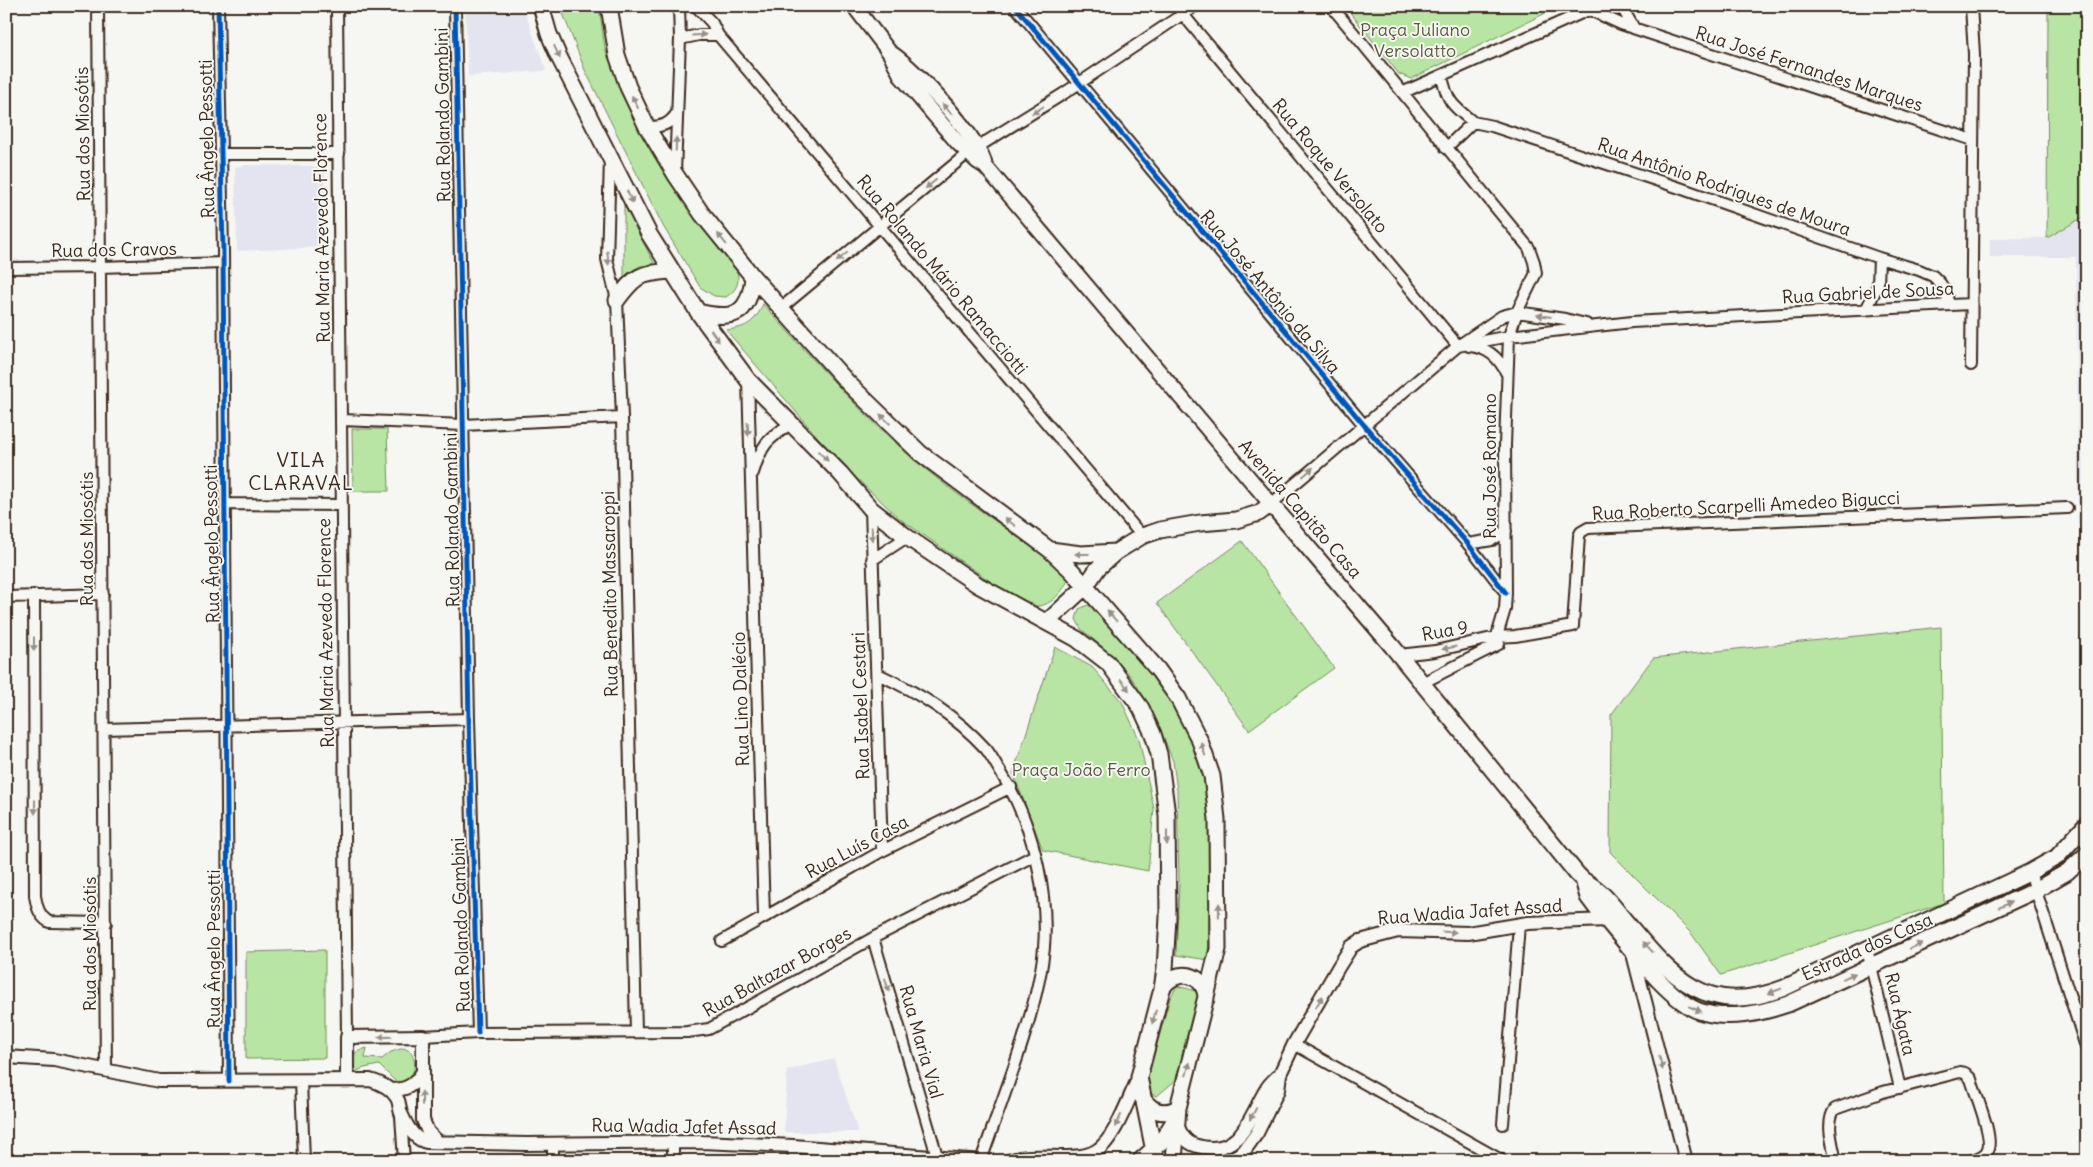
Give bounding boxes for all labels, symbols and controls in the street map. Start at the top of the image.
park label: Praça Juliano Versolatto [1360,18,1470,62]
street label: Rua José Fernandes Marques [1692,21,1926,116]
street label: Rua Rolando Gambini [429,27,456,203]
one-way arrow [691,31,707,39]
one-way arrow [553,45,561,59]
street label: Rua Ângelo Pessotti [194,59,219,219]
street label: Rua dos Miosótis [70,66,95,202]
street label: Rua Roque Versolato [1267,94,1393,238]
one-way arrow [631,95,639,109]
one-way arrow [941,104,953,116]
one-way arrow [1032,105,1045,115]
street label: Rua Maria Azevedo Florence [308,113,335,343]
street label: Rua Antônio Rodrigues de Moura [1595,132,1854,241]
one-way arrow [672,135,680,151]
street label: Rua Rolando Mário Ramacciotti [852,170,1033,379]
one-way arrow [924,179,937,190]
one-way arrow [626,190,634,204]
street label: Rua José Antônio da Silva [1195,205,1346,378]
one-way arrow [716,233,727,246]
street label: Rua dos Cravos [51,237,177,262]
one-way arrow [604,251,612,267]
one-way arrow [835,252,848,263]
street label: Rua Gabriel de Sousa [1781,277,1955,308]
one-way arrow [1535,312,1551,320]
one-way arrow [710,329,720,342]
street label: Rua José Romano [1478,393,1501,539]
one-way arrow [879,413,891,425]
one-way arrow [745,421,753,437]
street label: Rua Rolando Gambini [438,432,465,608]
street label: Avenida Capitão Casa [1234,434,1367,583]
district label: VILA CLARAVAL [248,447,354,495]
one-way arrow [817,450,829,462]
street label: Rua Ângelo Pessotti [199,464,224,624]
one-way arrow [1301,466,1313,478]
street label: Rua dos Miosótis [75,472,98,606]
street label: Rua Roberto Scarpelli Amedeo Bigucci [1591,486,1901,525]
street label: Rua Benedito Massaroppi [596,491,623,697]
one-way arrow [1003,517,1017,527]
street label: Rua Maria Azevedo Florence [312,518,339,748]
one-way arrow [868,526,876,542]
one-way arrow [1074,550,1090,558]
one-way arrow [1106,611,1118,623]
street label: Rua 9 [1420,615,1470,646]
street label: Rua Lino Dalécio [727,631,754,767]
street label: Rua Isabel Cestari [846,632,875,780]
one-way arrow [30,636,38,652]
one-way arrow [1440,644,1456,652]
one-way arrow [1120,678,1130,692]
one-way arrow [1199,742,1206,757]
park label: Praça João Ferro [1011,758,1151,781]
one-way arrow [31,799,39,815]
street label: Rua Luís Casa [801,810,912,883]
one-way arrow [1164,831,1172,847]
street label: Rua Rolando Gambini [446,837,475,1013]
street label: Rua Ângelo Pessotti [202,870,225,1028]
street label: Rua dos Miosótis [78,877,101,1011]
street label: Rua Wadia Jafet Assad [1377,894,1564,929]
one-way arrow [1998,901,2012,909]
one-way arrow [1215,902,1223,918]
street label: Estrada dos Casa [1798,907,1936,986]
street label: Rua Baltazar Borges [699,921,855,1022]
one-way arrow [1441,929,1457,937]
one-way arrow [1642,941,1654,953]
one-way arrow [1909,941,1923,949]
street label: Rua Ágata [1880,970,1921,1058]
one-way arrow [1842,972,1856,980]
one-way arrow [883,977,891,992]
street label: Rua Maria Vial [894,983,949,1101]
one-way arrow [1767,987,1782,995]
one-way arrow [1314,995,1323,1008]
one-way arrow [1688,1005,1703,1013]
one-way arrow [1150,1009,1158,1024]
one-way arrow [377,1033,393,1041]
one-way arrow [1658,1055,1666,1070]
one-way arrow [1184,1061,1192,1076]
one-way arrow [418,1090,426,1106]
one-way arrow [1248,1108,1257,1121]
street label: Rua Wadia Jafet Assad [591,1113,777,1140]
one-way arrow [1114,1114,1122,1129]

